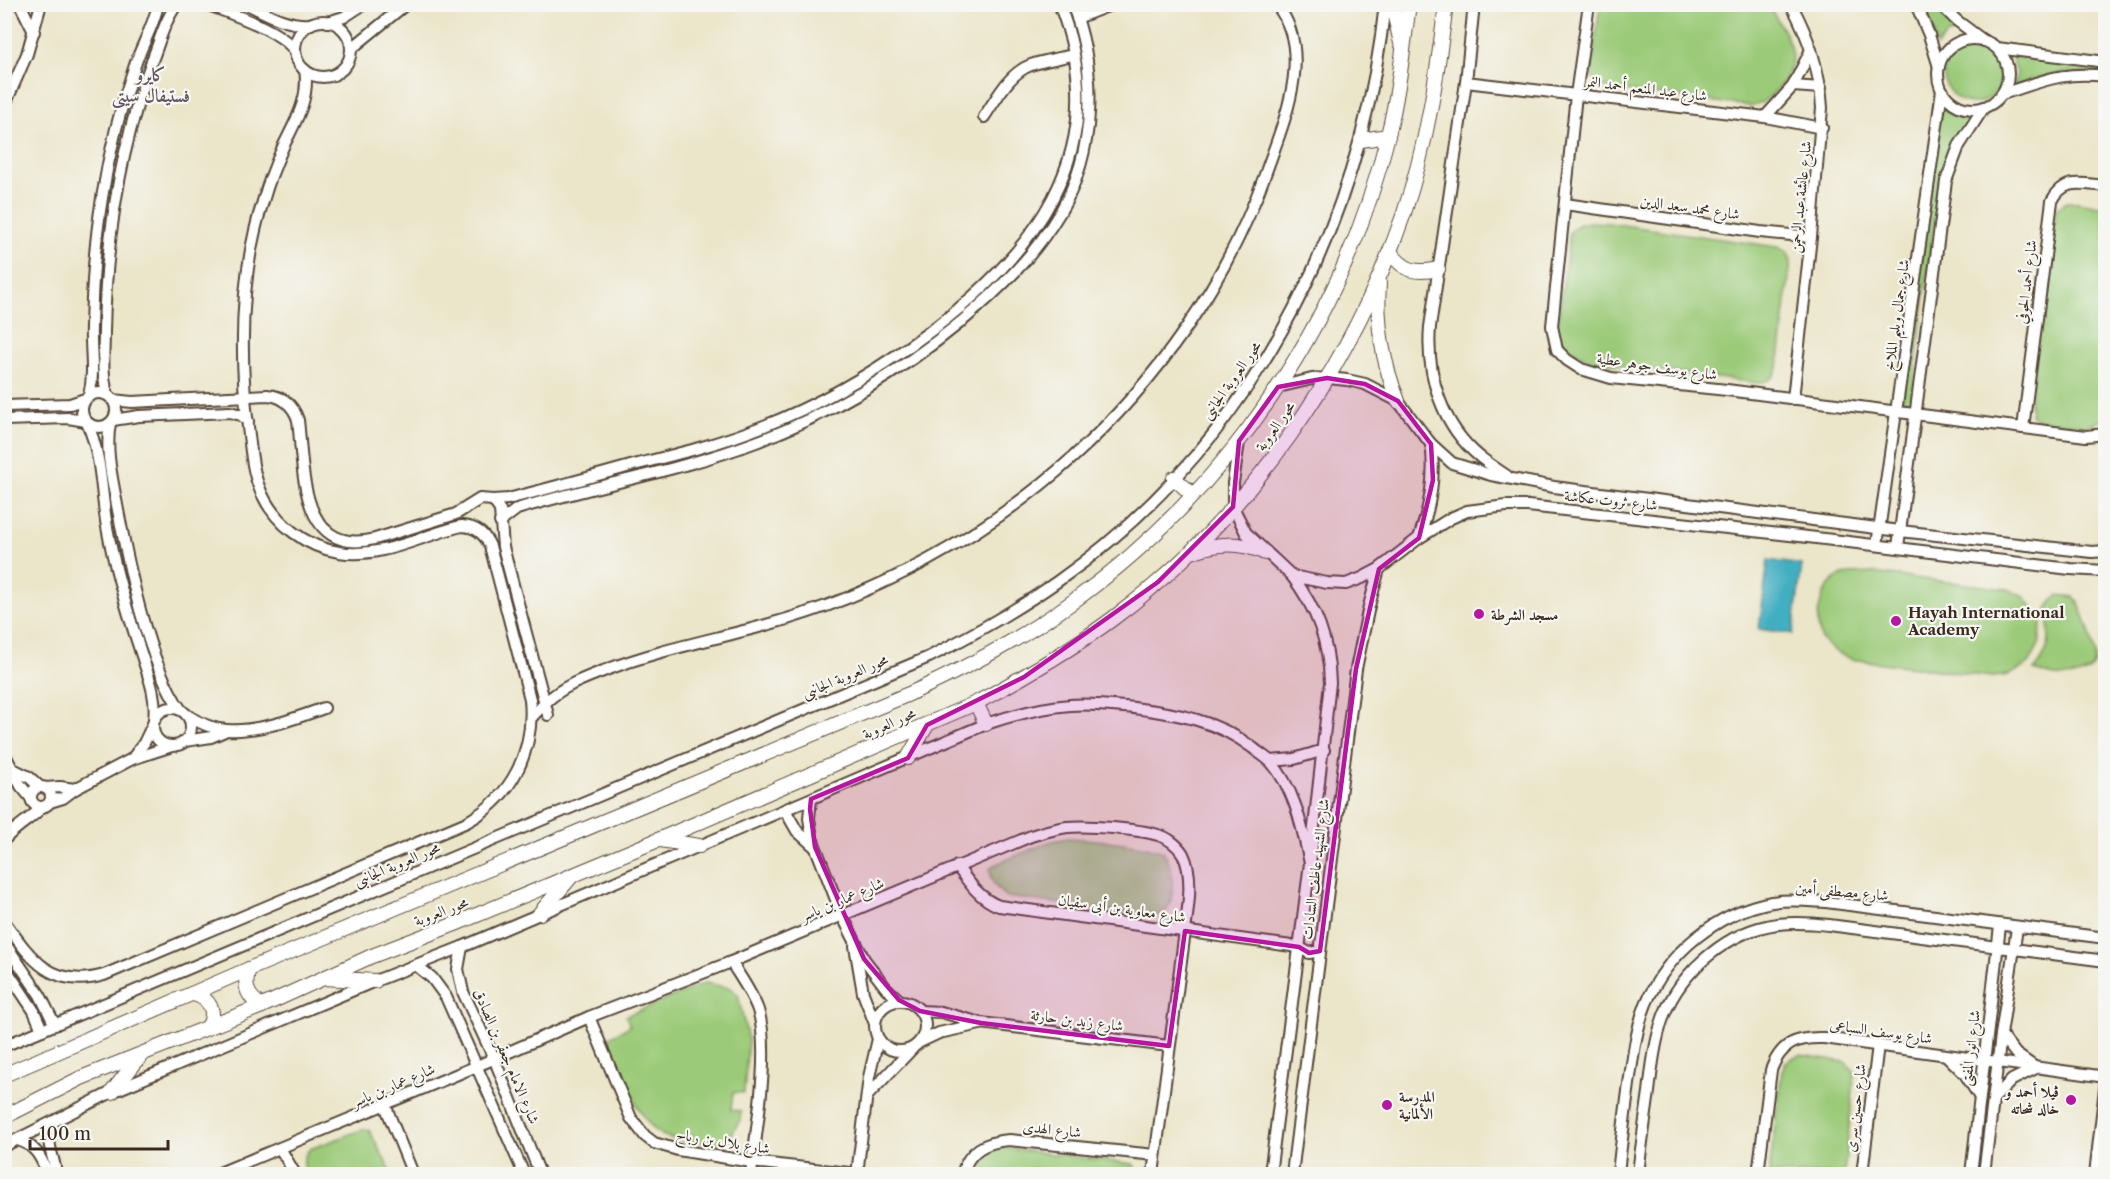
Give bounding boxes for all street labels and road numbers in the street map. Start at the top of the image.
street label: شارع عبد المنعم أحمد النمر [1581,70,1708,110]
street label: شارع عائشة عبد الرحمن [1785,140,1819,254]
street label: شارع محمد سعد الدين [1638,191,1741,227]
street label: شارع أحمد الحوفي [2010,239,2045,325]
street label: شارع جمال ويليم الملاخ [1879,258,1919,373]
street label: محور العروبة الجانبى [1197,337,1267,424]
street label: شارع يوسف جوهر عطية [1595,348,1718,388]
street label: محور العروبة [1251,397,1300,455]
street label: شارع ثروت عكاشة [1563,486,1659,518]
street label: محور العروبة الجانبى [799,649,892,705]
street label: محور العروبة [859,703,919,744]
street label: شارع الشهيد عاطف السادات [1297,797,1337,941]
street label: محور العروبة الجانبى [351,837,444,893]
street label: شارع عمار بن ياسر [795,873,888,930]
street label: شارع مصطفى أمين [1794,876,1889,909]
street label: شارع معاوية بن أبى سفيان [1056,889,1187,930]
street label: محور العروبة [411,892,471,931]
street label: شارع الامام جعفر بن الصادق [466,985,544,1128]
street label: شارع زيد بن حارثة [1029,1005,1124,1039]
street label: شارع انور المفتى [1956,1009,1988,1088]
street label: شارع يوسف السباعى [1828,1014,1933,1052]
street label: شارع عمار بن ياسر [346,1059,439,1116]
street label: شارع حسين سرى [1840,1063,1874,1154]
street label: شارع الهدى [1021,1116,1082,1145]
street label: شارع بلال بن رباح [674,1124,771,1162]

